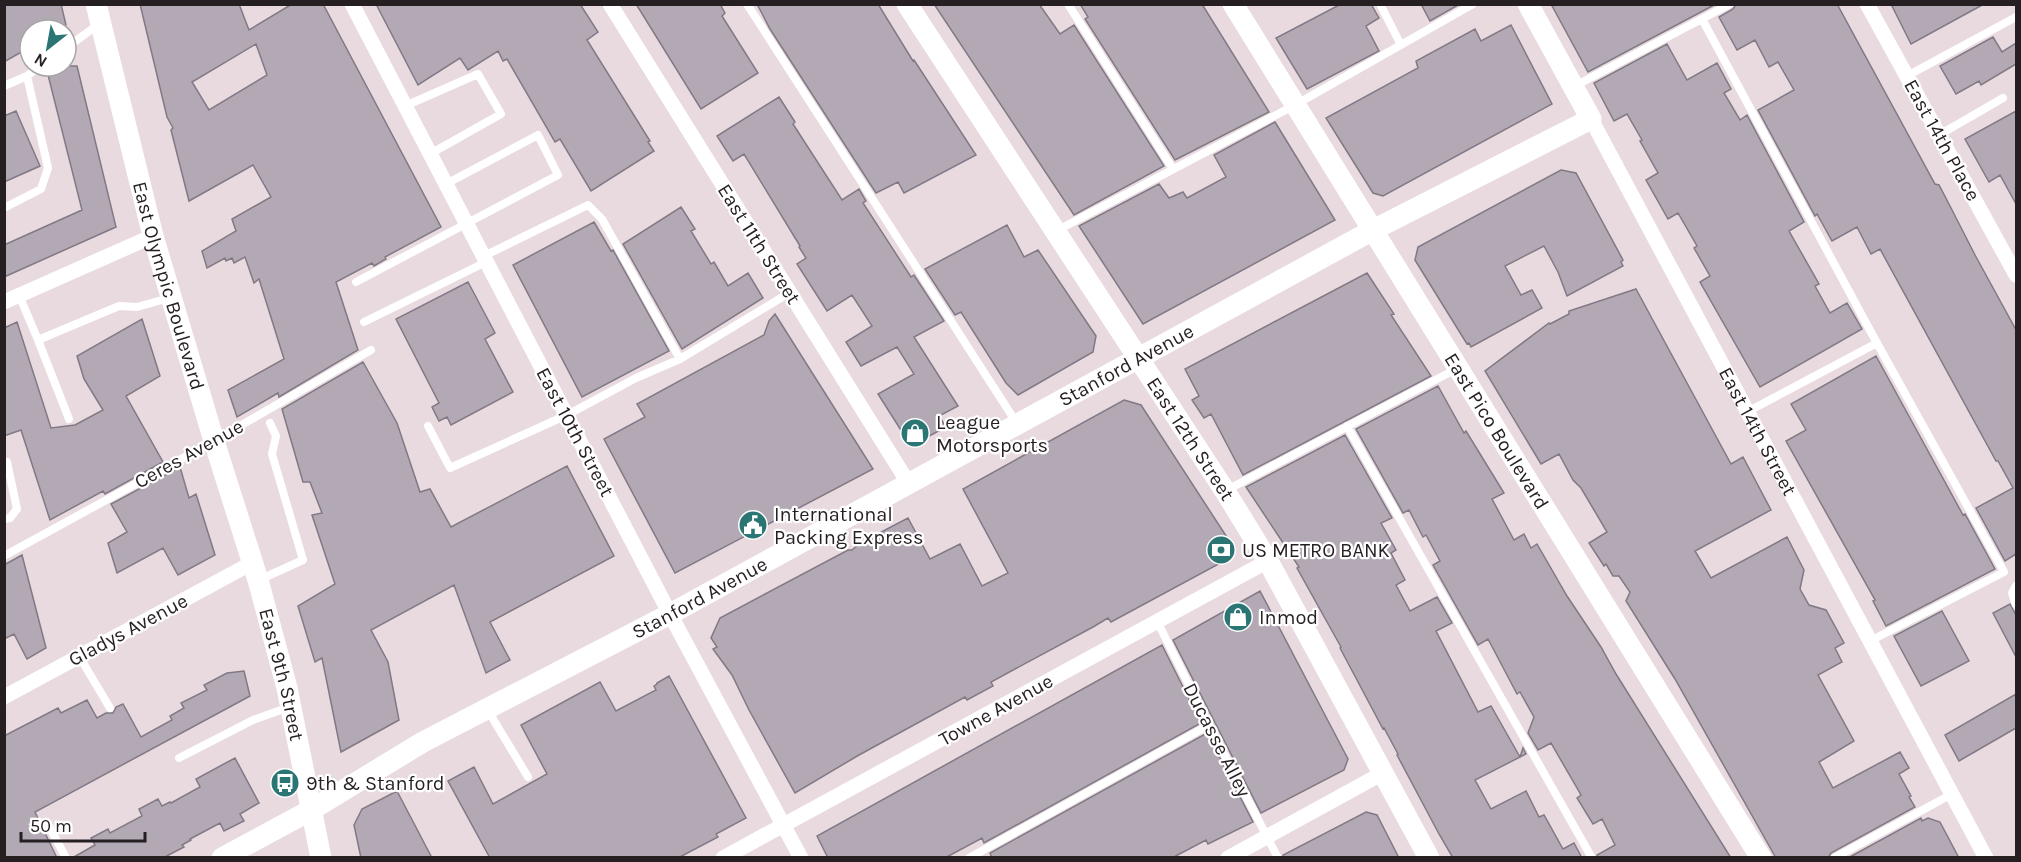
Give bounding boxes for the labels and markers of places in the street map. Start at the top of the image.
place label: League Motorsports [936,411,1048,457]
shop icon: League Motorsports [899,417,931,449]
place label: International Packing Express [774,503,923,549]
public building icon: International Packing Express [737,509,769,541]
bank icon: US METRO BANK [1205,534,1237,566]
place label: US METRO BANK [1242,539,1390,562]
shop icon: Inmod [1222,601,1254,633]
place label: Inmod [1259,606,1318,629]
bus stop icon: 9th & Stanford [269,767,301,799]
place label: 9th & Stanford [306,772,445,795]

